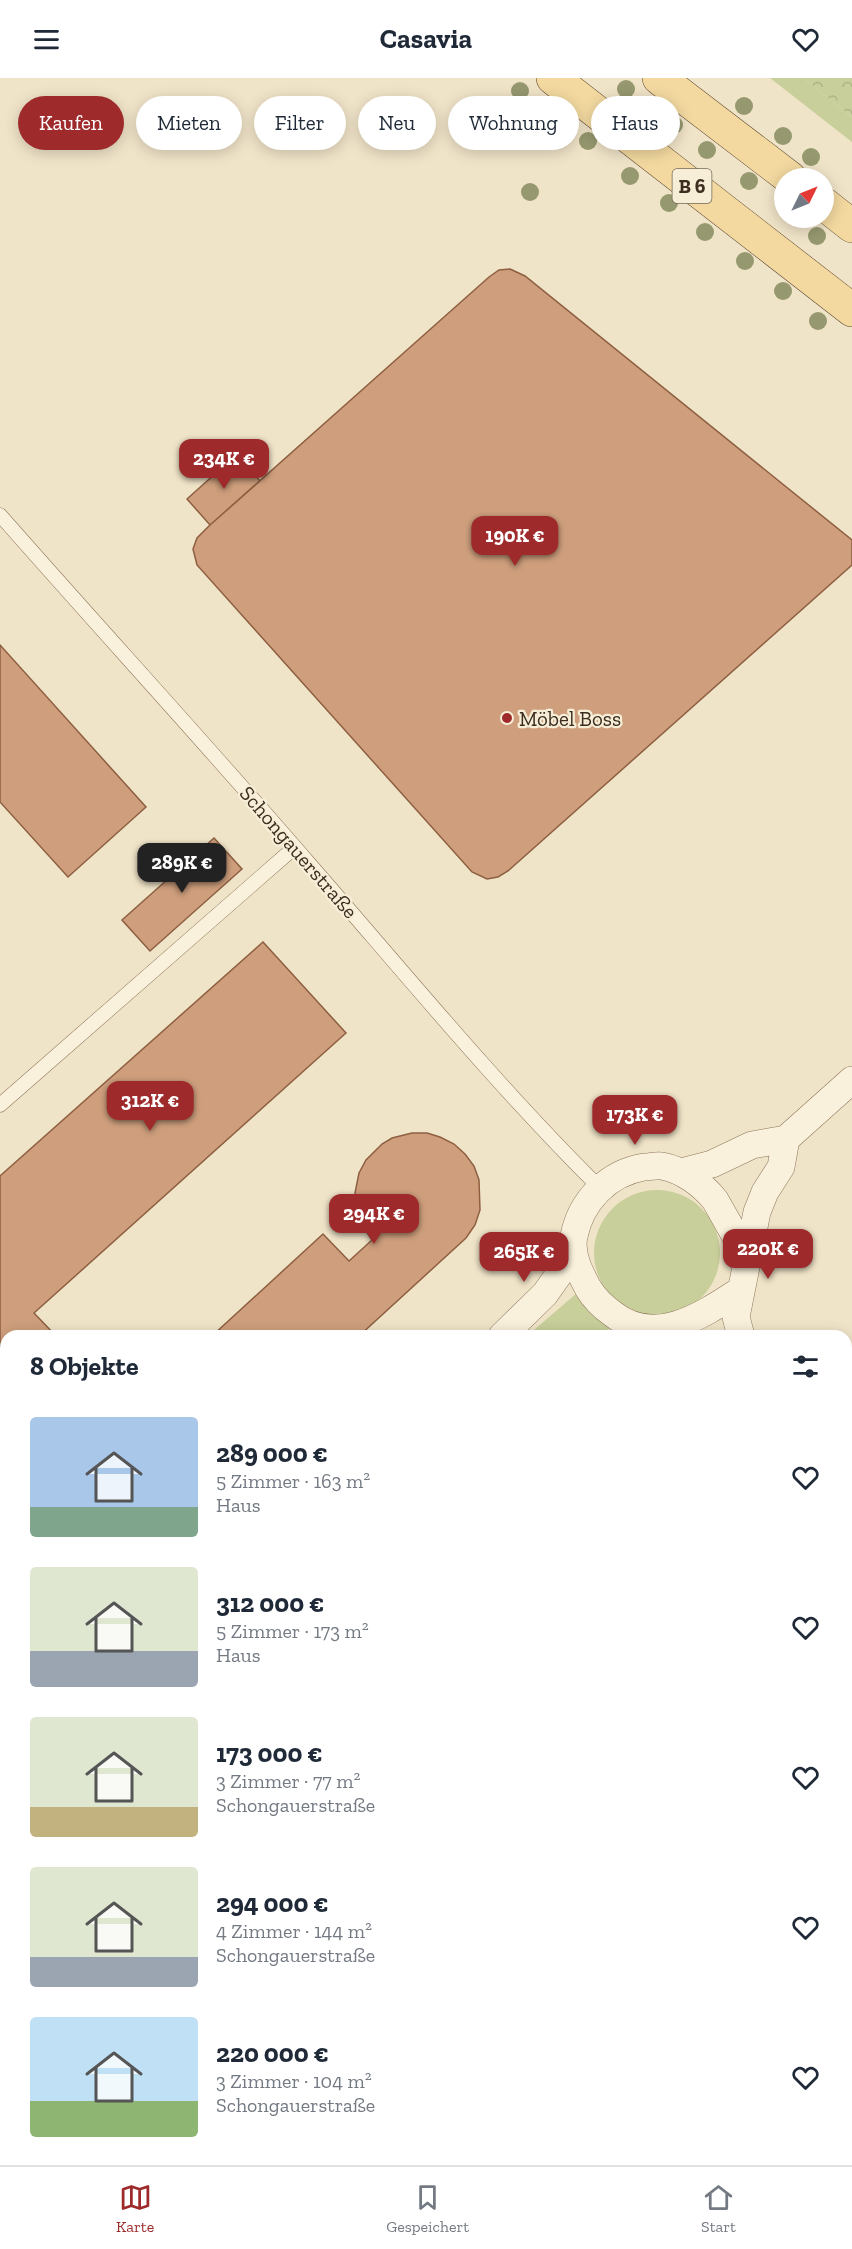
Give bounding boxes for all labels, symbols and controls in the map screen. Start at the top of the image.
icon: menu [30,23,63,56]
text: Casavia [380,23,472,55]
icon: heart [789,23,822,56]
chip: Kaufen [18,96,124,150]
chip: Mieten [136,96,242,150]
chip: Filter [254,96,346,150]
chip: Neu [358,96,436,150]
chip: Wohnung [448,96,579,150]
chip: Haus [591,96,680,150]
north arrow [774,168,834,228]
map controls [774,168,834,228]
road number: B 6 [672,169,712,203]
pin: 234K € [175,439,273,490]
text: 234K € [193,446,255,470]
pin: 190K € [466,516,564,567]
text: 190K € [485,523,545,547]
place label: Möbel Boss [519,706,621,731]
marker: Möbel Boss [500,711,514,725]
street label: Schongauerstraße [235,781,363,923]
pin: 289K € [133,843,231,894]
text: 289K € [151,850,213,874]
pin: 312K € [101,1081,199,1132]
text: 312K € [121,1088,179,1112]
pin: 173K € [586,1095,684,1146]
text: 173K € [606,1102,664,1126]
pin: 294K € [325,1194,423,1245]
text: 294K € [343,1201,405,1225]
pin: 220K € [719,1229,817,1280]
pin: 265K € [475,1232,573,1283]
text: 220K € [737,1236,799,1260]
text: 265K € [494,1239,554,1263]
text: 8 Objekte [30,1350,138,1382]
icon: filters [789,1350,822,1383]
text: 289 000 € [216,1437,328,1469]
icon: home [78,1441,150,1513]
icon: heart [789,1461,822,1494]
text: 5 Zimmer · 163 m² [216,1469,370,1493]
text: Haus [216,1493,261,1517]
text: 312 000 € [216,1587,324,1619]
icon: home [78,1591,150,1663]
icon: heart [789,1611,822,1644]
text: 5 Zimmer · 173 m² [216,1619,369,1643]
text: Haus [216,1643,261,1667]
text: 173 000 € [216,1737,323,1769]
icon: home [78,1741,150,1813]
icon: heart [789,1761,822,1794]
text: 3 Zimmer · 77 m² [216,1769,361,1793]
text: Schongauerstraße [216,1793,375,1817]
text: 294 000 € [216,1887,329,1919]
icon: home [78,1891,150,1963]
icon: heart [789,1911,822,1944]
text: 4 Zimmer · 144 m² [216,1919,372,1943]
text: Schongauerstraße [216,1943,375,1967]
text: 220 000 € [216,2037,329,2069]
icon: home [78,2041,150,2113]
icon: heart [789,2061,822,2094]
text: 3 Zimmer · 104 m² [216,2069,372,2093]
text: Schongauerstraße [216,2093,375,2117]
tab: Karte [116,2181,154,2236]
tab: Gespeichert [386,2181,469,2236]
tab: Start [701,2181,736,2236]

